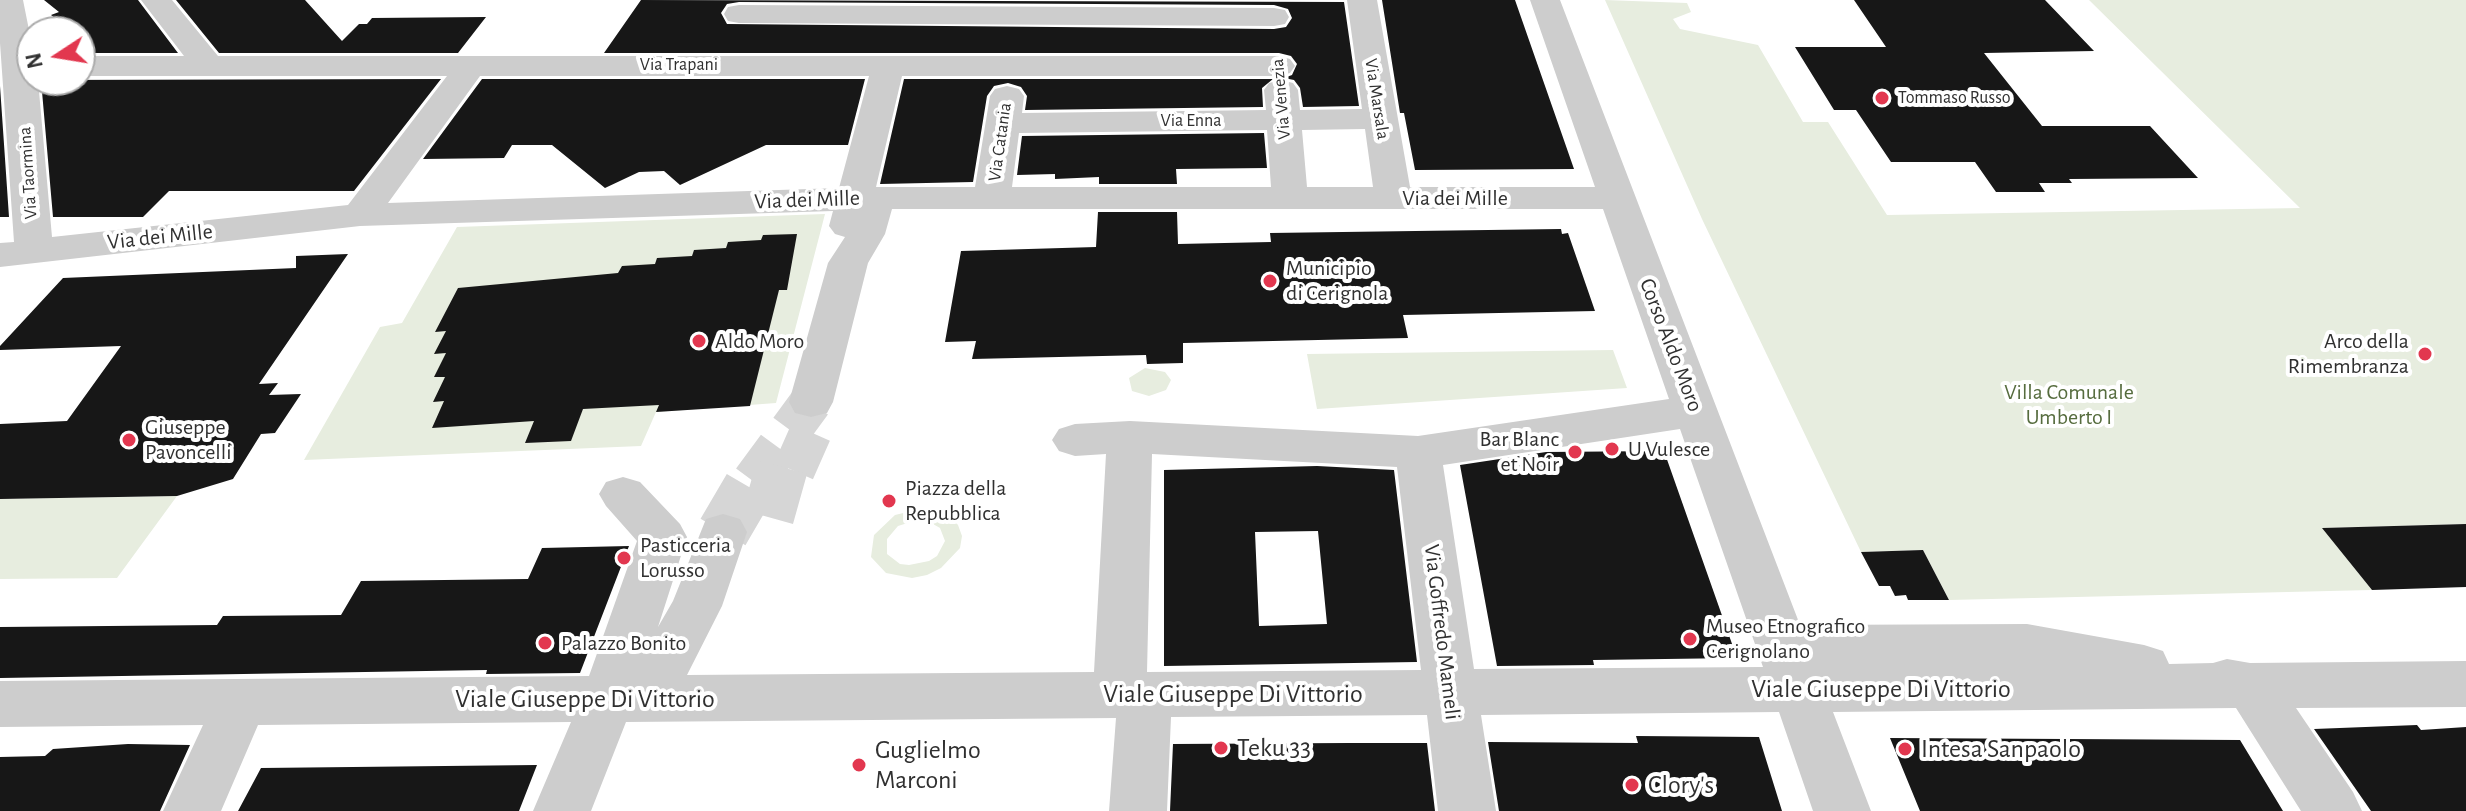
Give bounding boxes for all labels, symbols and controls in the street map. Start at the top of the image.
north arrow [16,16,96,96]
text: N [22,51,47,70]
street label: Via Trapani [640,54,718,76]
street label: Via Marsala [1360,57,1394,141]
street label: Via Venezia [1267,58,1295,140]
place label: Tommaso Russo [1898,87,2011,109]
marker: Tommaso Russo [1873,89,1891,107]
street label: Via Catania [984,101,1016,183]
street label: Via Enna [1160,110,1222,132]
street label: Via Taormina [14,126,42,220]
street label: Via dei Mille [754,185,860,215]
street label: Via dei Mille [1402,185,1508,211]
street label: Via dei Mille [106,218,214,256]
place label: Municipio di Cerignola [1286,255,1388,306]
marker: Municipio di Cerignola [1261,272,1279,290]
street label: Corso Aldo Moro [1633,275,1709,415]
place label: Aldo Moro [715,328,804,354]
place label: Arco della Rimembranza [2288,328,2409,380]
marker: Aldo Moro [690,332,708,350]
marker: Arco della Rimembranza [2416,345,2434,363]
park label: Villa Comunale Umberto I [2004,379,2134,430]
place label: Giuseppe Pavoncelli [145,414,231,466]
place label: Bar Blanc et Noir [1479,426,1559,478]
marker: Giuseppe Pavoncelli [120,431,138,449]
place label: U Vulesce [1628,436,1710,462]
marker: U Vulesce [1603,440,1621,458]
marker: Bar Blanc et Noir [1566,443,1584,461]
place label: Piazza della Repubblica [905,475,1006,526]
marker: Piazza della Repubblica [880,492,898,510]
place label: Pasticceria Lorusso [640,532,731,584]
street label: Via Goffredo Mameli [1418,543,1466,721]
marker: Pasticceria Lorusso [615,549,633,567]
place label: Museo Etnografico Cerignolano [1706,613,1865,664]
place label: Palazzo Bonito [561,630,686,656]
marker: Museo Etnografico Cerignolano [1681,630,1699,648]
marker: Palazzo Bonito [536,634,554,652]
street label: Viale Giuseppe Di Vittorio [1751,673,2011,705]
street label: Viale Giuseppe Di Vittorio [1103,678,1363,710]
street label: Viale Giuseppe Di Vittorio [455,683,715,715]
place label: Teku 33 [1237,732,1311,764]
place label: Intesa Sanpaolo [1921,733,2081,765]
place label: Guglielmo Marconi [875,734,981,796]
marker: Teku 33 [1212,739,1230,757]
marker: Intesa Sanpaolo [1896,740,1914,758]
marker: Guglielmo Marconi [850,756,868,774]
place label: Clory's [1648,769,1714,801]
marker: Clory's [1623,776,1641,794]

